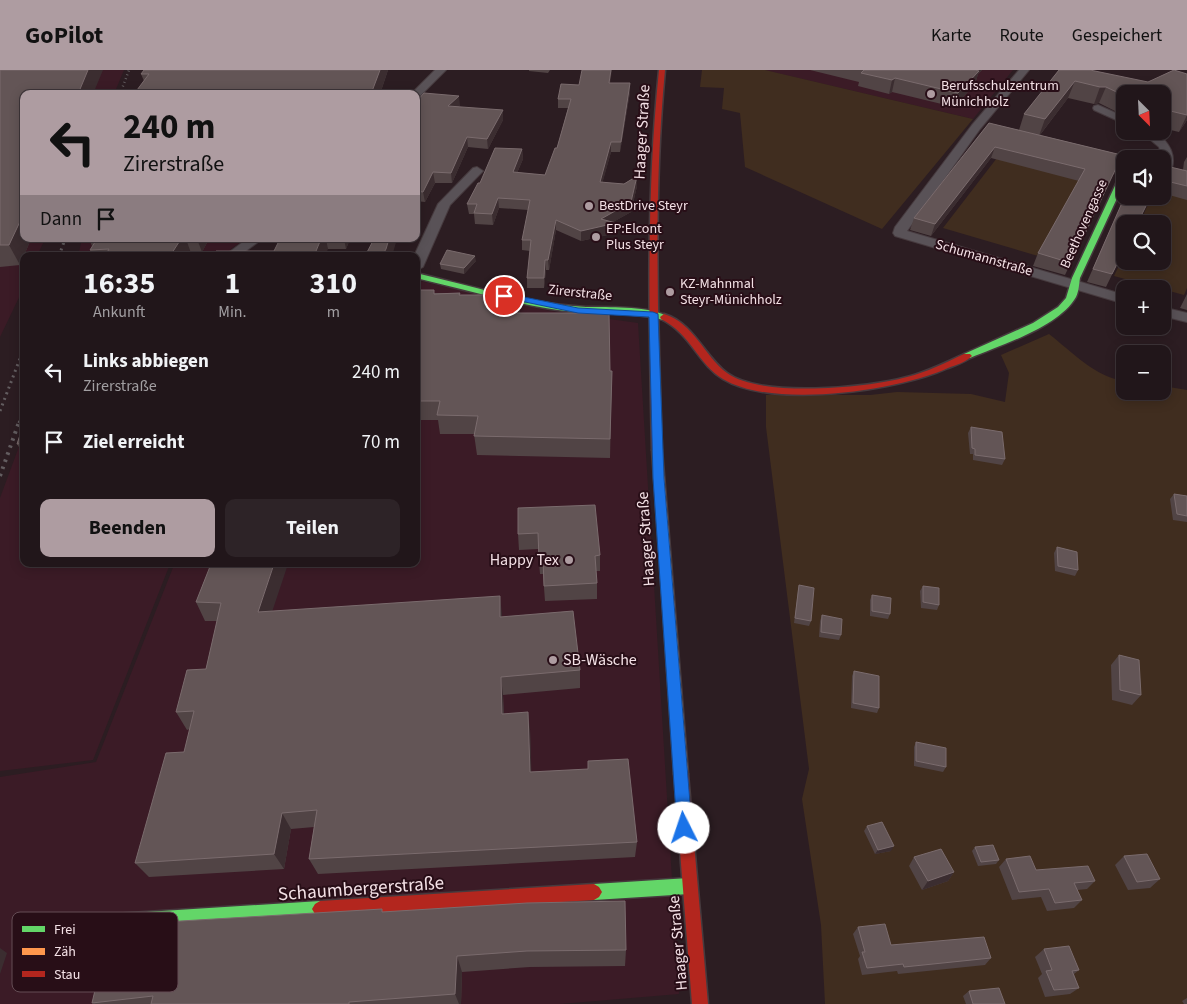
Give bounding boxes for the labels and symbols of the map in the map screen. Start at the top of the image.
place label: Berufsschulzentrum Münichholz [941,76,1059,112]
street label: Haager Straße [629,84,655,180]
north arrow [1116,85,1171,140]
marker: Berufsschulzentrum Münichholz [925,88,937,100]
street label: Beethovengasse [1055,176,1113,272]
place label: BestDrive Steyr [599,196,688,216]
marker: BestDrive Steyr [583,200,595,212]
place label: EP:Elcont Plus Steyr [606,219,664,255]
marker: EP:Elcont Plus Steyr [590,231,602,243]
street label: Schumannstraße [933,235,1035,281]
place label: KZ-Mahnmal Steyr-Münichholz [680,274,782,310]
pin [483,275,525,317]
street label: Zirerstraße [547,280,613,306]
marker: KZ-Mahnmal Steyr-Münichholz [664,286,676,298]
street label: Haager Straße [632,491,660,587]
place label: Happy Tex [490,549,559,571]
marker: Happy Tex [563,554,575,566]
place label: SB-Wäsche [563,649,637,671]
marker: SB-Wäsche [547,654,559,666]
position arrow [657,801,709,853]
street label: Schaumbergerstraße [277,870,445,908]
street label: Haager Straße [663,895,693,991]
legend [12,912,178,992]
text: Frei [54,920,76,940]
text: Zäh [54,942,76,962]
text: Stau [54,965,80,985]

